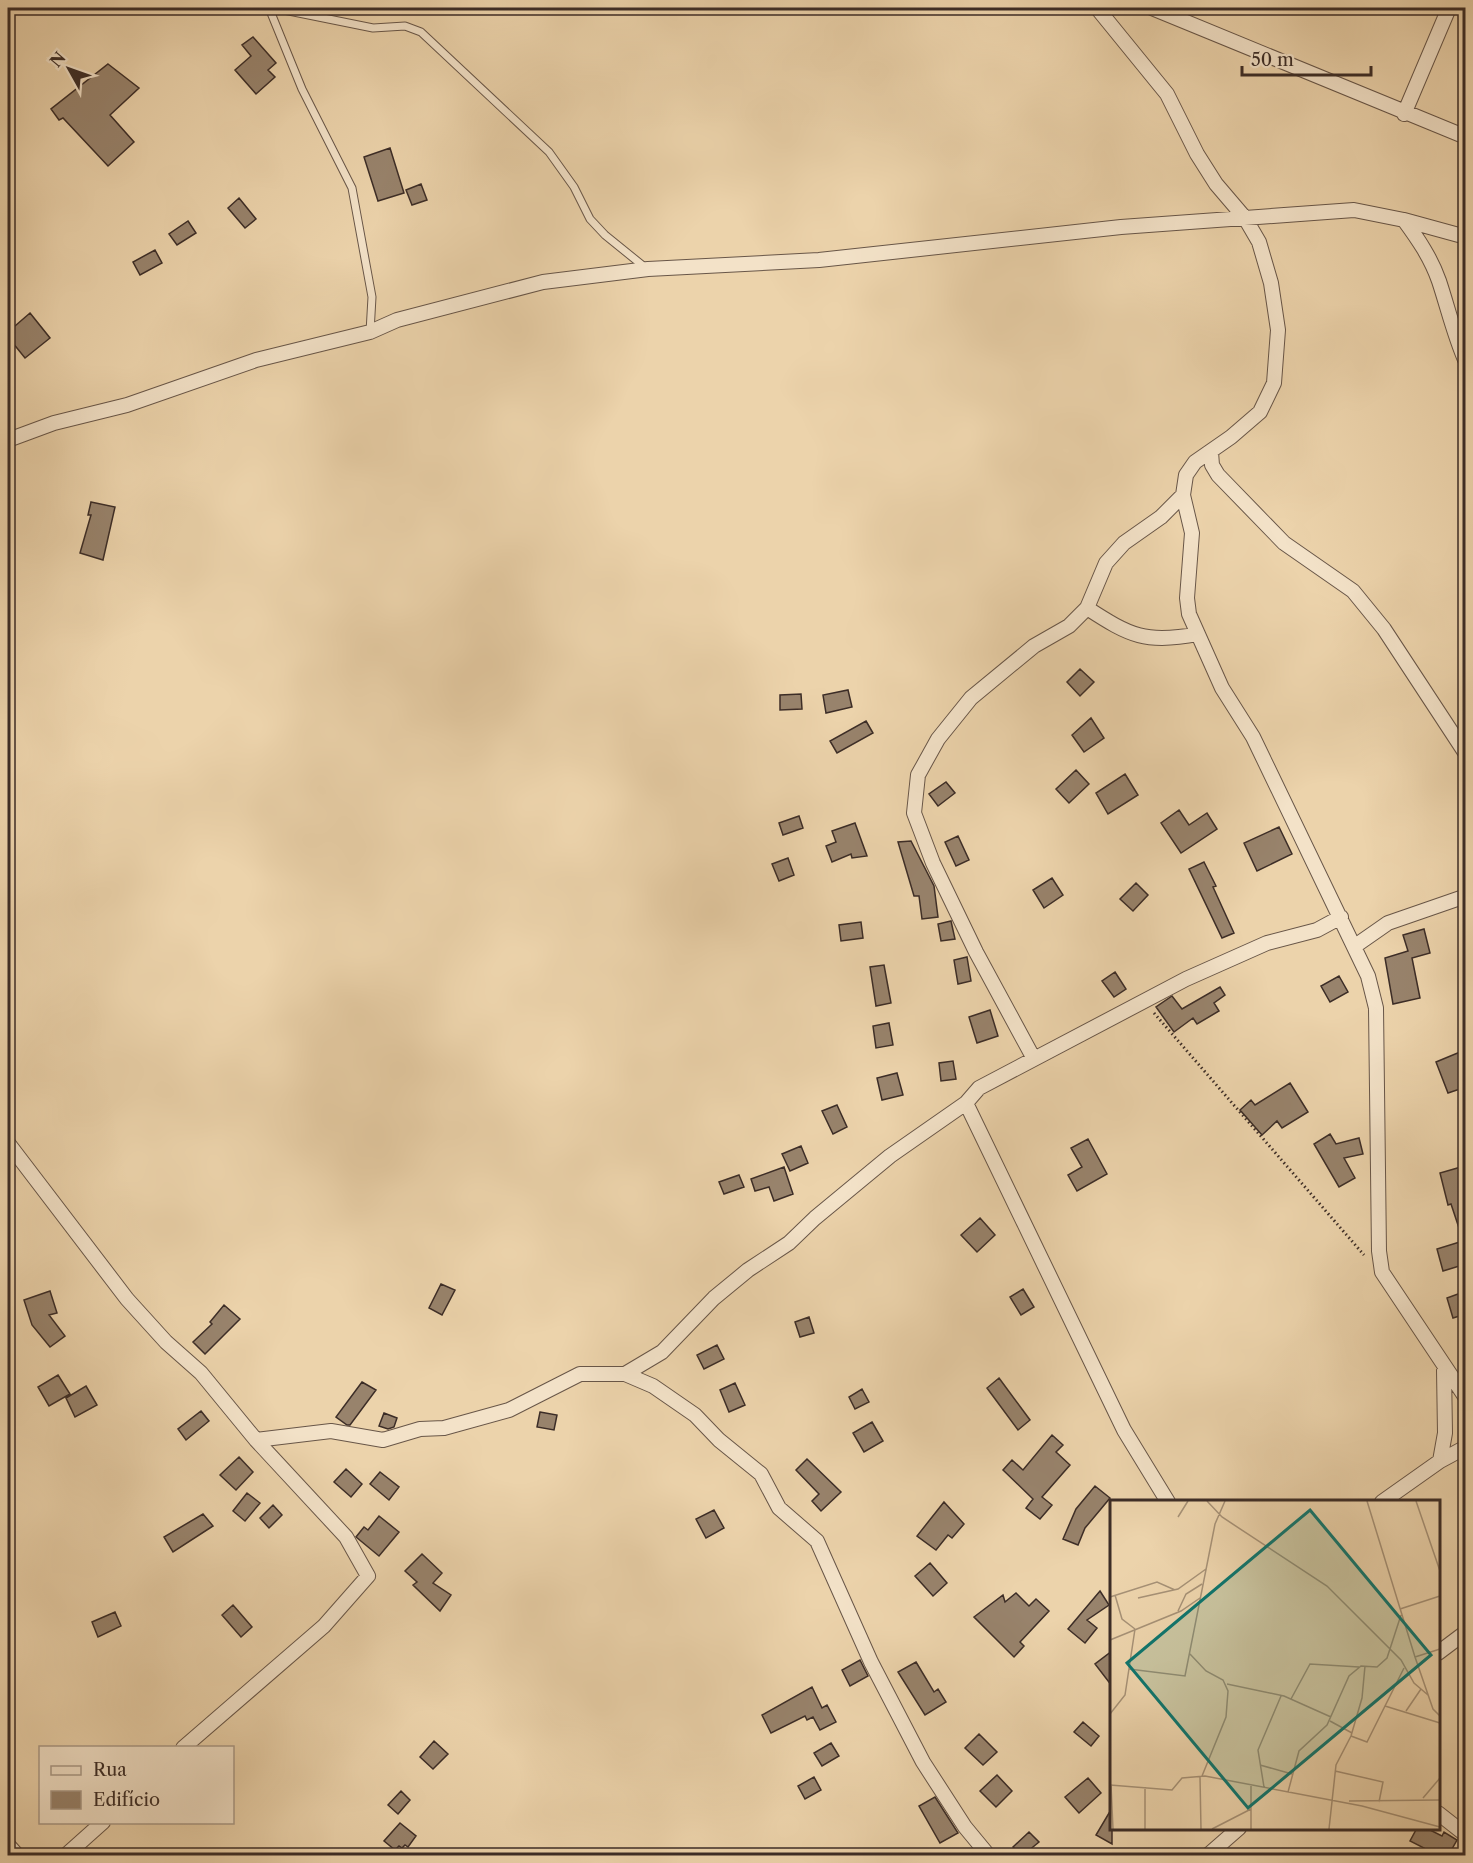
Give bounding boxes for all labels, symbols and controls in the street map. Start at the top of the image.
north arrow [39,39,99,99]
scale bar [1242,39,1371,77]
text: N [45,48,70,71]
text: 50 m [1251,49,1294,71]
inset map [1110,1500,1440,1830]
legend [39,1746,234,1824]
text: Rua [93,1759,127,1781]
text: Edifício [93,1789,160,1811]

